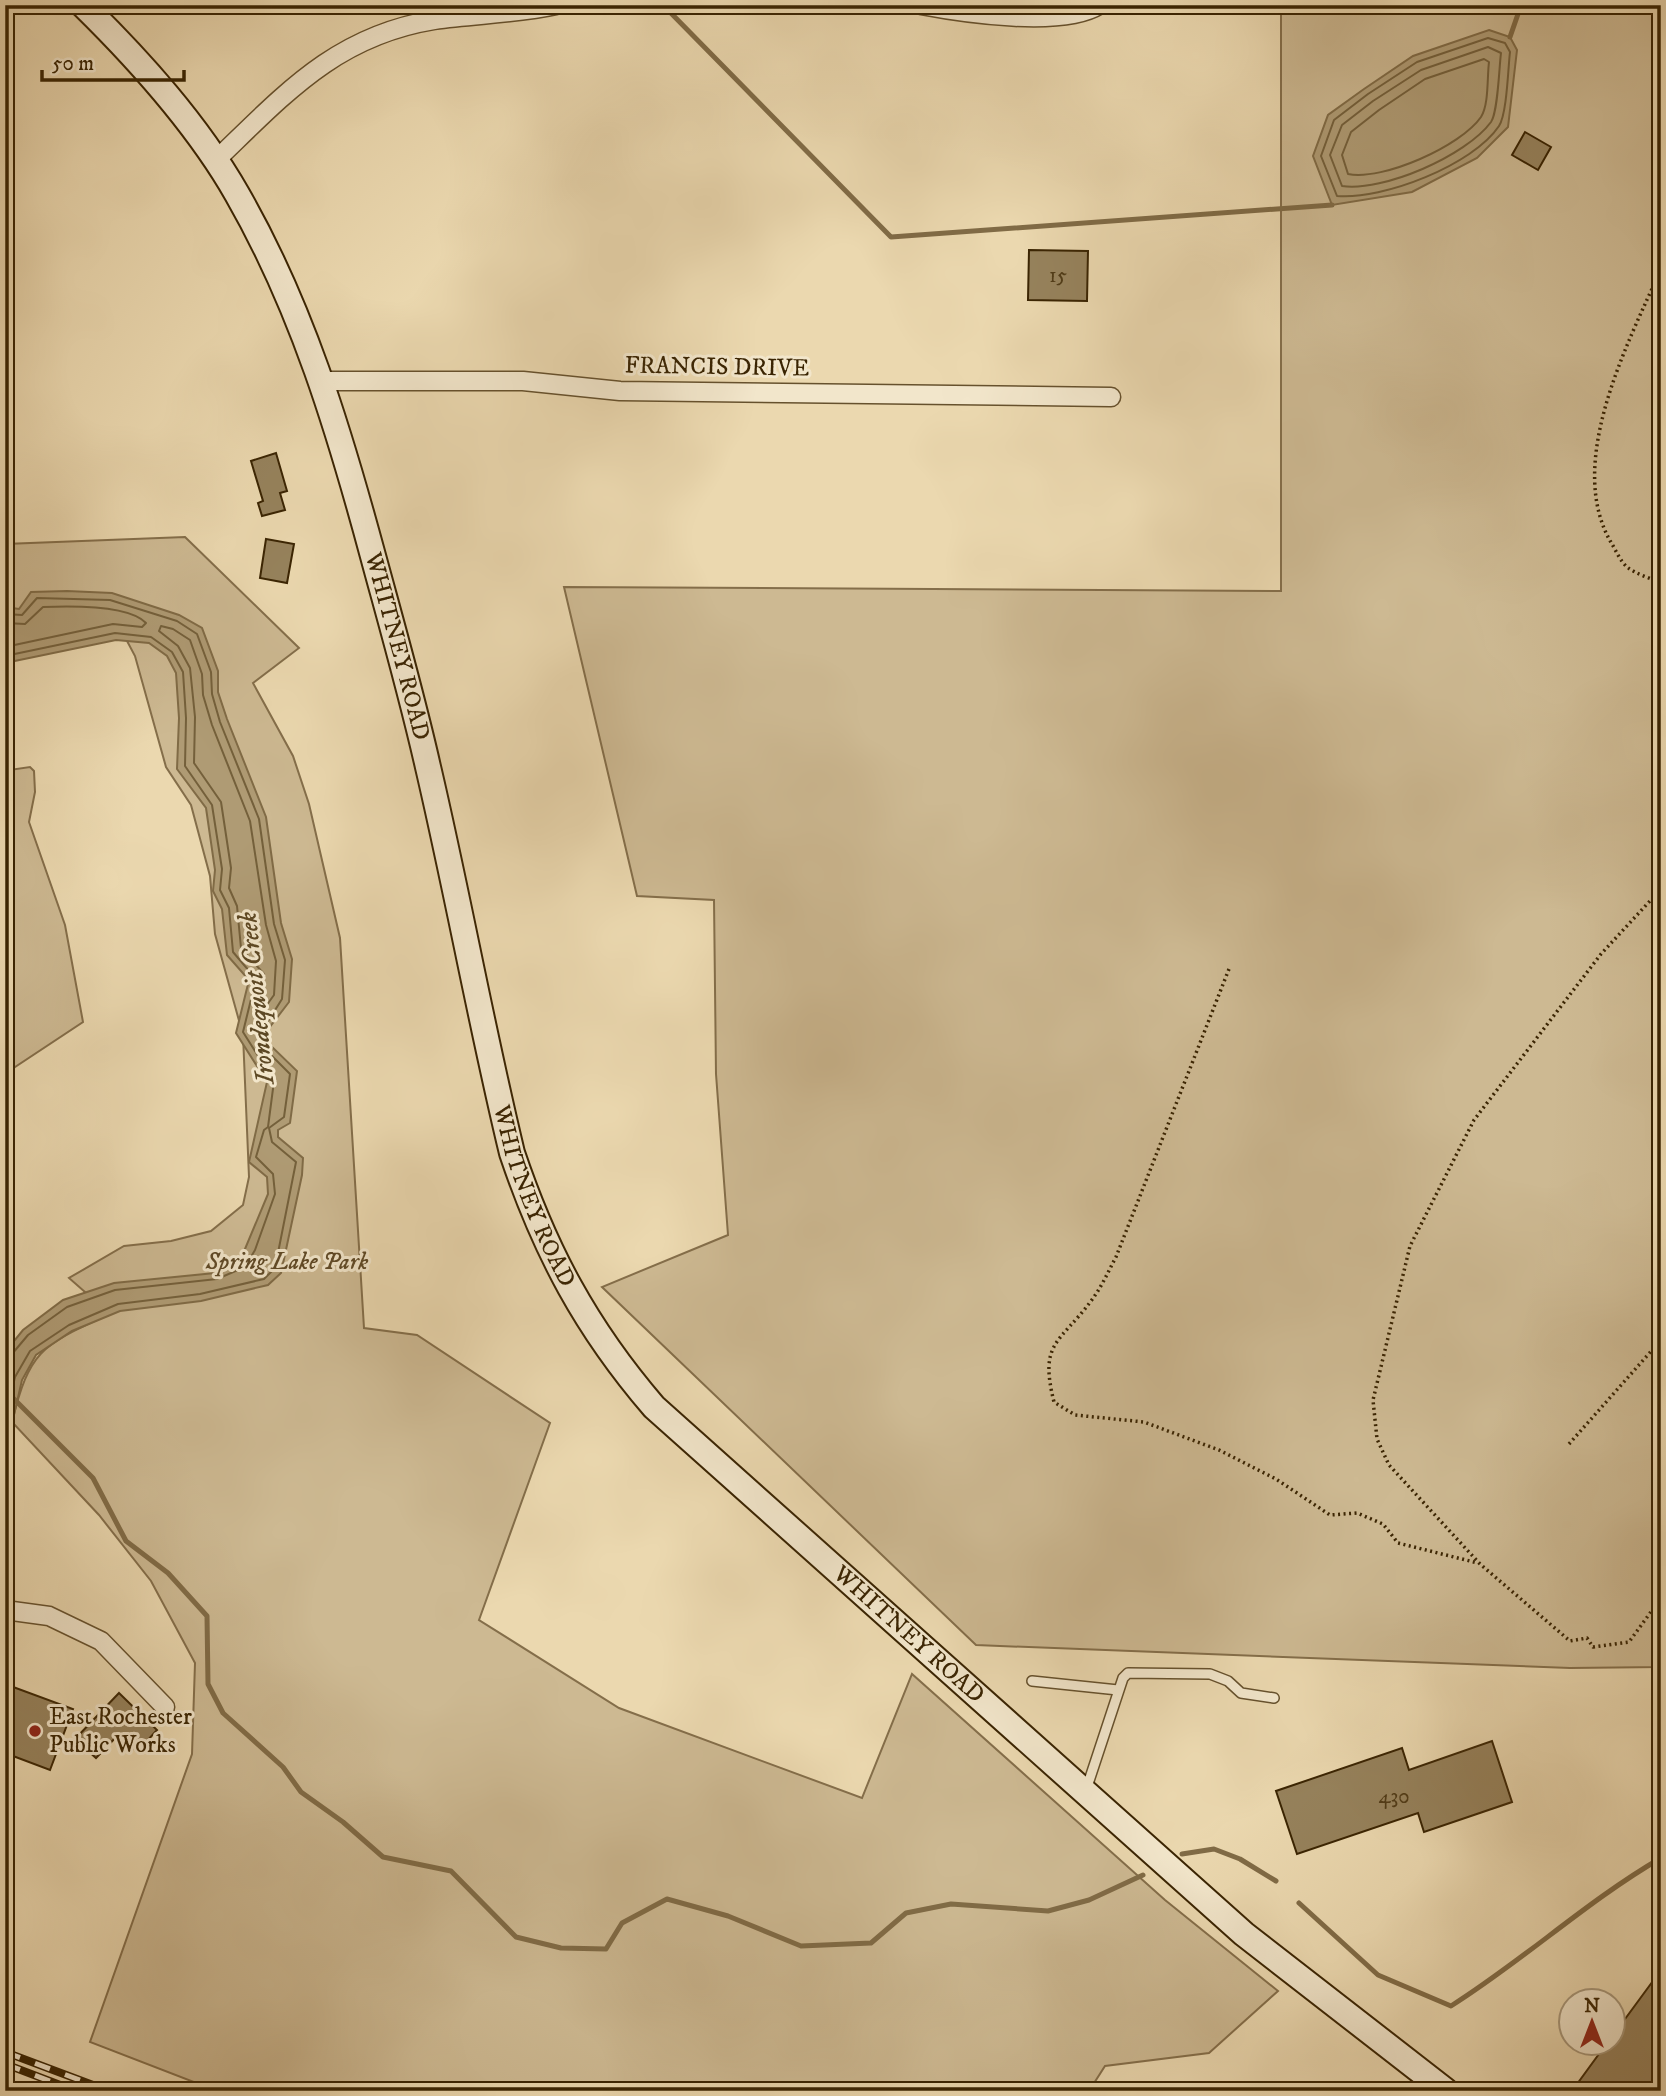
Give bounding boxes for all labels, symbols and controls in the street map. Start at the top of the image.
scale bar [42,38,184,82]
text: 50 m [52,51,94,77]
house number: 15 [1049,263,1067,289]
street label: FRANCIS DRIVE [624,350,810,384]
street label: WHITNEY ROAD [358,548,436,743]
water label: Irondequoit Creek [232,910,283,1088]
street label: WHITNEY ROAD [486,1101,582,1292]
park label: Spring Lake Park [205,1247,368,1277]
street label: WHITNEY ROAD [826,1558,991,1710]
place label: East Rochester Public Works [49,1702,192,1760]
marker: East Rochester Public Works [27,1723,43,1739]
house number: 430 [1378,1784,1410,1810]
north arrow [1558,1988,1628,2058]
text: N [1584,1995,1600,2018]

